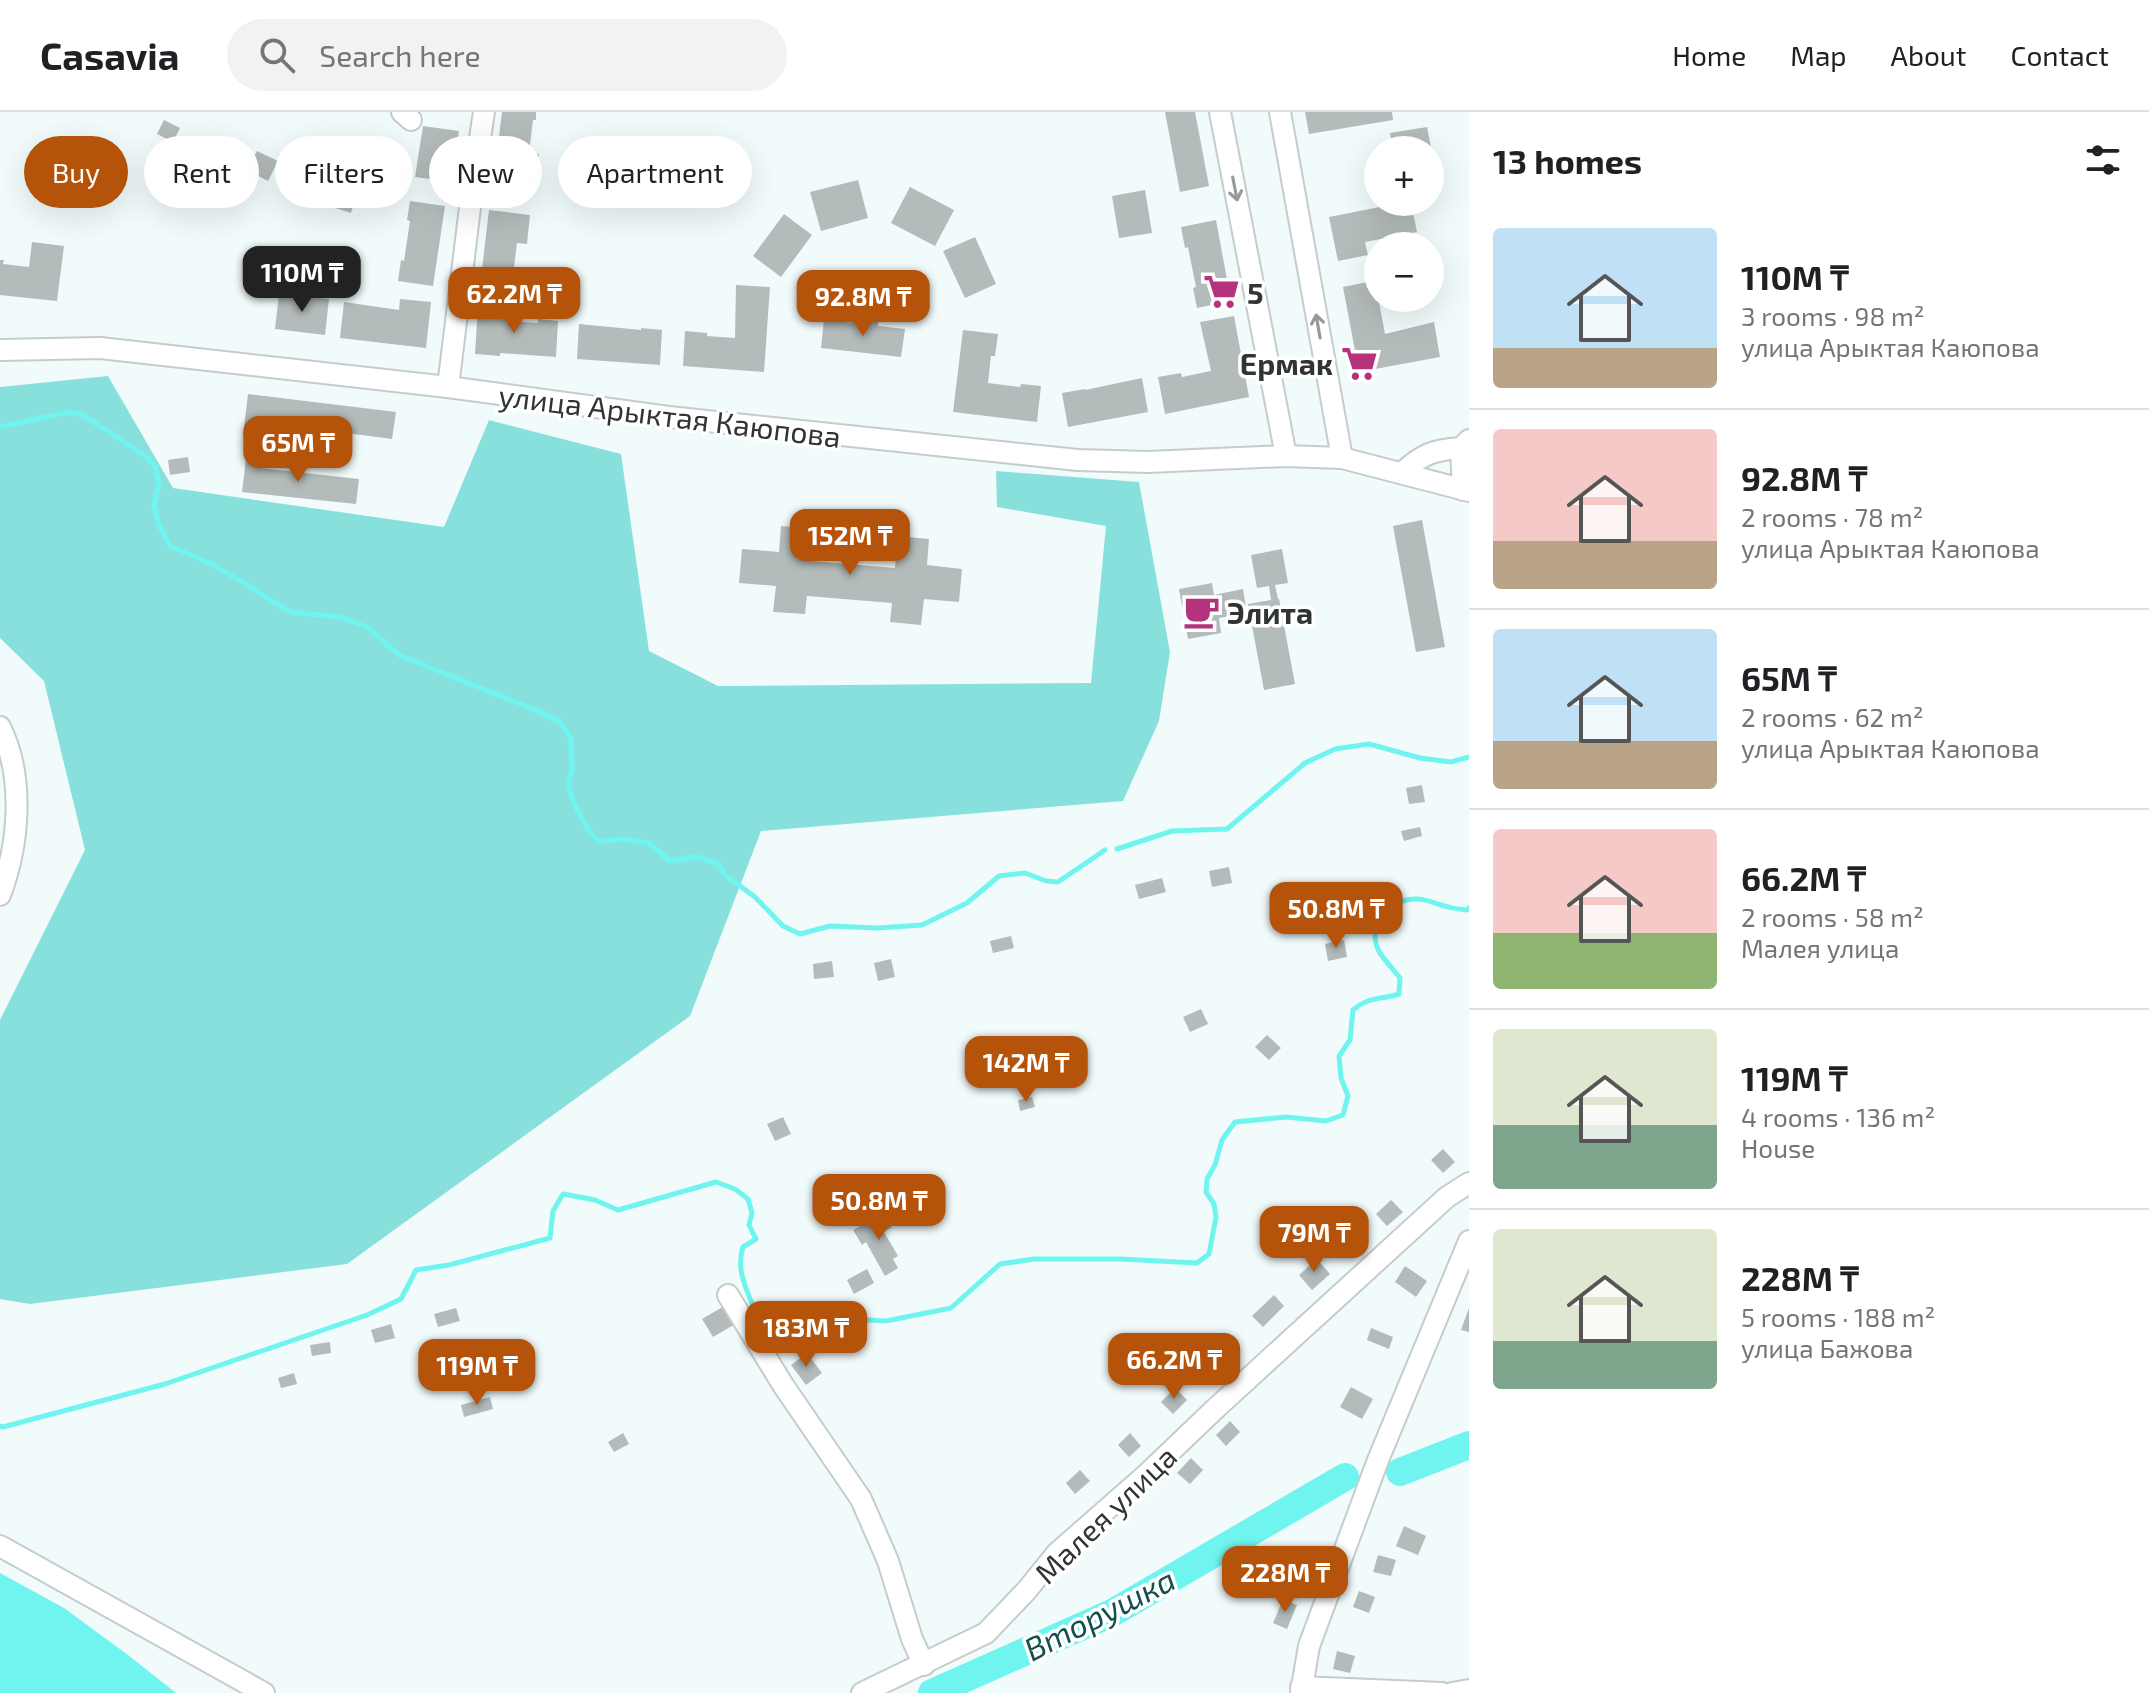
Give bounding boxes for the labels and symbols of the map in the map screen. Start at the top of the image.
one-way arrow [1228,175,1243,201]
pin: 110M ₸ [237,246,367,314]
pin: 62.2M ₸ [440,267,588,335]
pin: 92.8M ₸ [789,270,937,338]
supermarket icon: 5 [1202,273,1240,311]
place label: 5 [1247,274,1264,310]
one-way arrow [1310,314,1325,339]
supermarket icon: Ермак [1340,344,1378,382]
place label: Ермак [1240,345,1333,381]
street label: улица Арыктая Каюпова [497,376,843,455]
pin: 65M ₸ [242,416,354,484]
pin: 152M ₸ [785,509,915,577]
cafe icon: Элита [1182,593,1220,631]
place label: Элита [1227,594,1313,630]
pin: 50.8M ₸ [1262,882,1410,950]
pin: 142M ₸ [961,1036,1091,1104]
pin: 50.8M ₸ [805,1174,953,1242]
pin: 79M ₸ [1258,1206,1370,1274]
pin: 183M ₸ [741,1301,871,1369]
pin: 66.2M ₸ [1100,1333,1248,1401]
pin: 119M ₸ [412,1339,542,1407]
street label: Малея улица [1027,1438,1184,1591]
pin: 228M ₸ [1220,1546,1350,1614]
water label: Вторушка [1017,1559,1181,1667]

